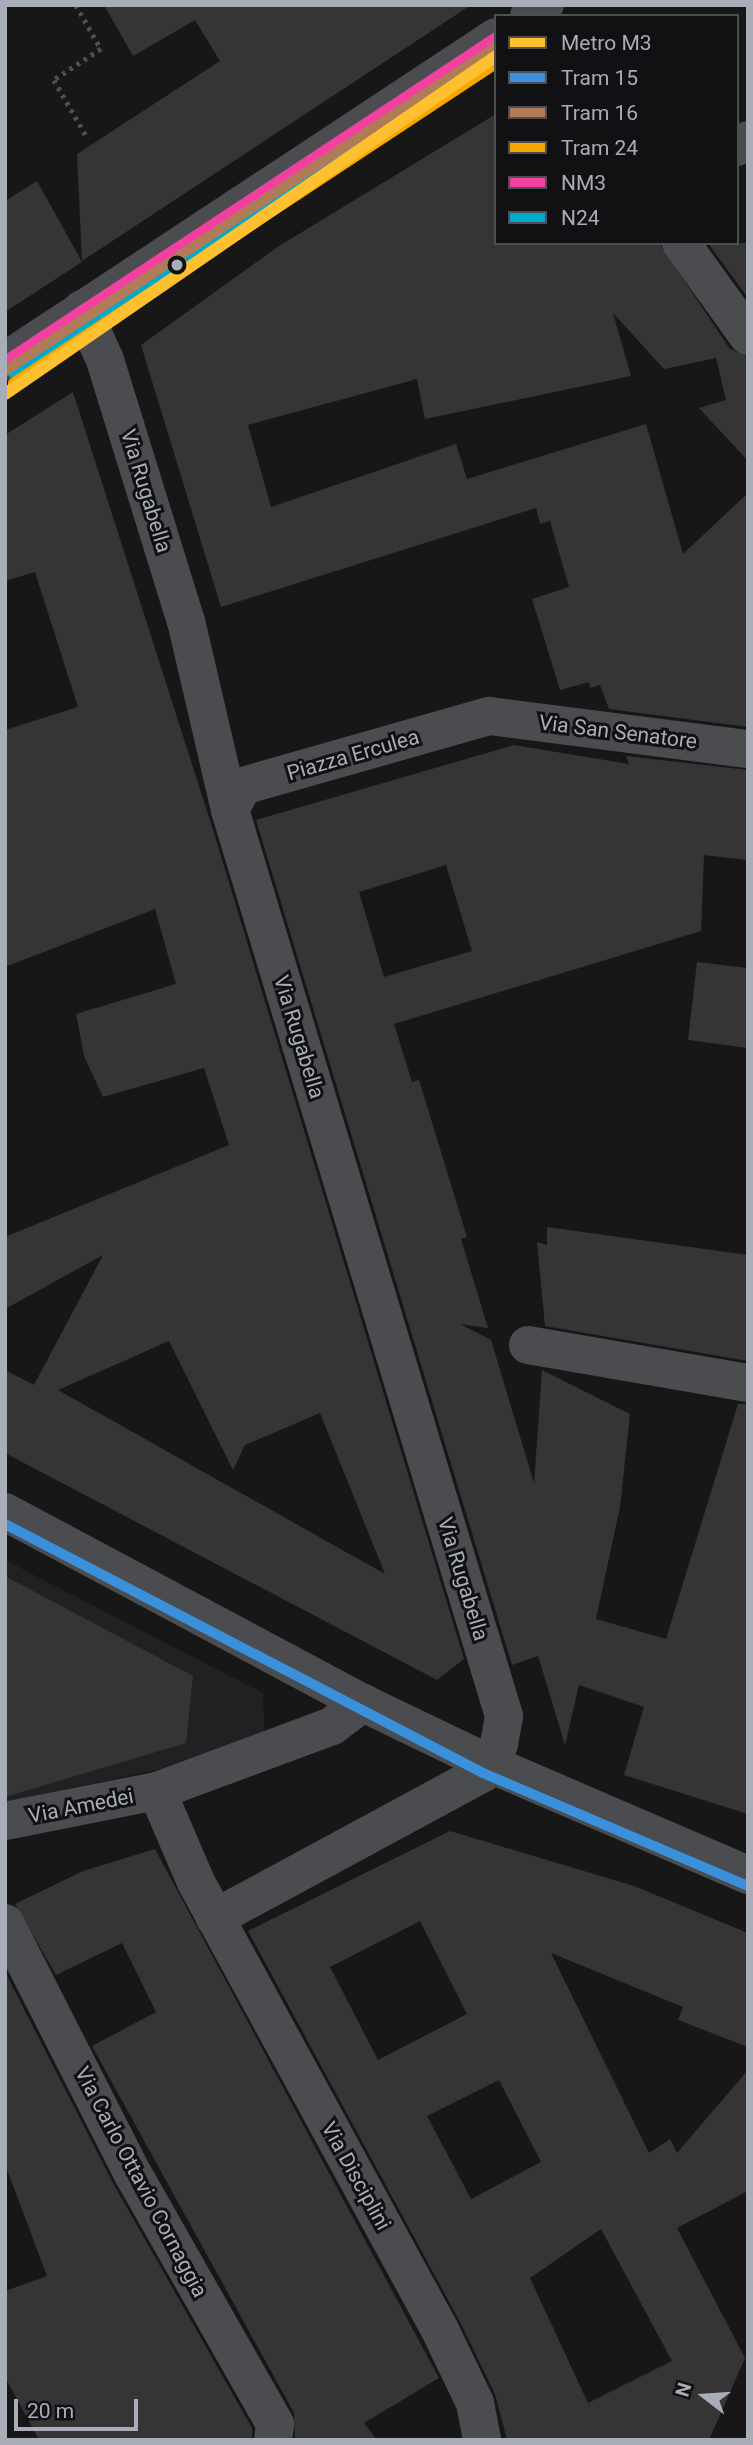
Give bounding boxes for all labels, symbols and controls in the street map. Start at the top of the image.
legend [494,14,739,245]
text: Metro M3 [561,31,652,55]
text: Tram 15 [561,66,638,90]
text: Tram 16 [561,101,638,125]
text: Tram 24 [561,136,638,160]
text: NM3 [561,171,606,195]
text: N24 [561,206,600,230]
unlabelled marker [170,258,184,272]
street label: Via Rugabella [115,426,177,556]
street label: Via San Senatore [537,710,699,754]
street label: Piazza Erculea [284,724,422,786]
street label: Via Rugabella [268,972,330,1102]
street label: Via Rugabella [432,1514,494,1644]
street label: Via Amedei [26,1783,136,1829]
street label: Via Carlo Ottavio Cornaggia [69,2062,213,2302]
street label: Via Disciplini [316,2118,396,2234]
north arrow [669,2361,739,2431]
text: N [670,2380,696,2399]
scale bar [18,2386,142,2430]
text: 20 m [27,2399,74,2423]

